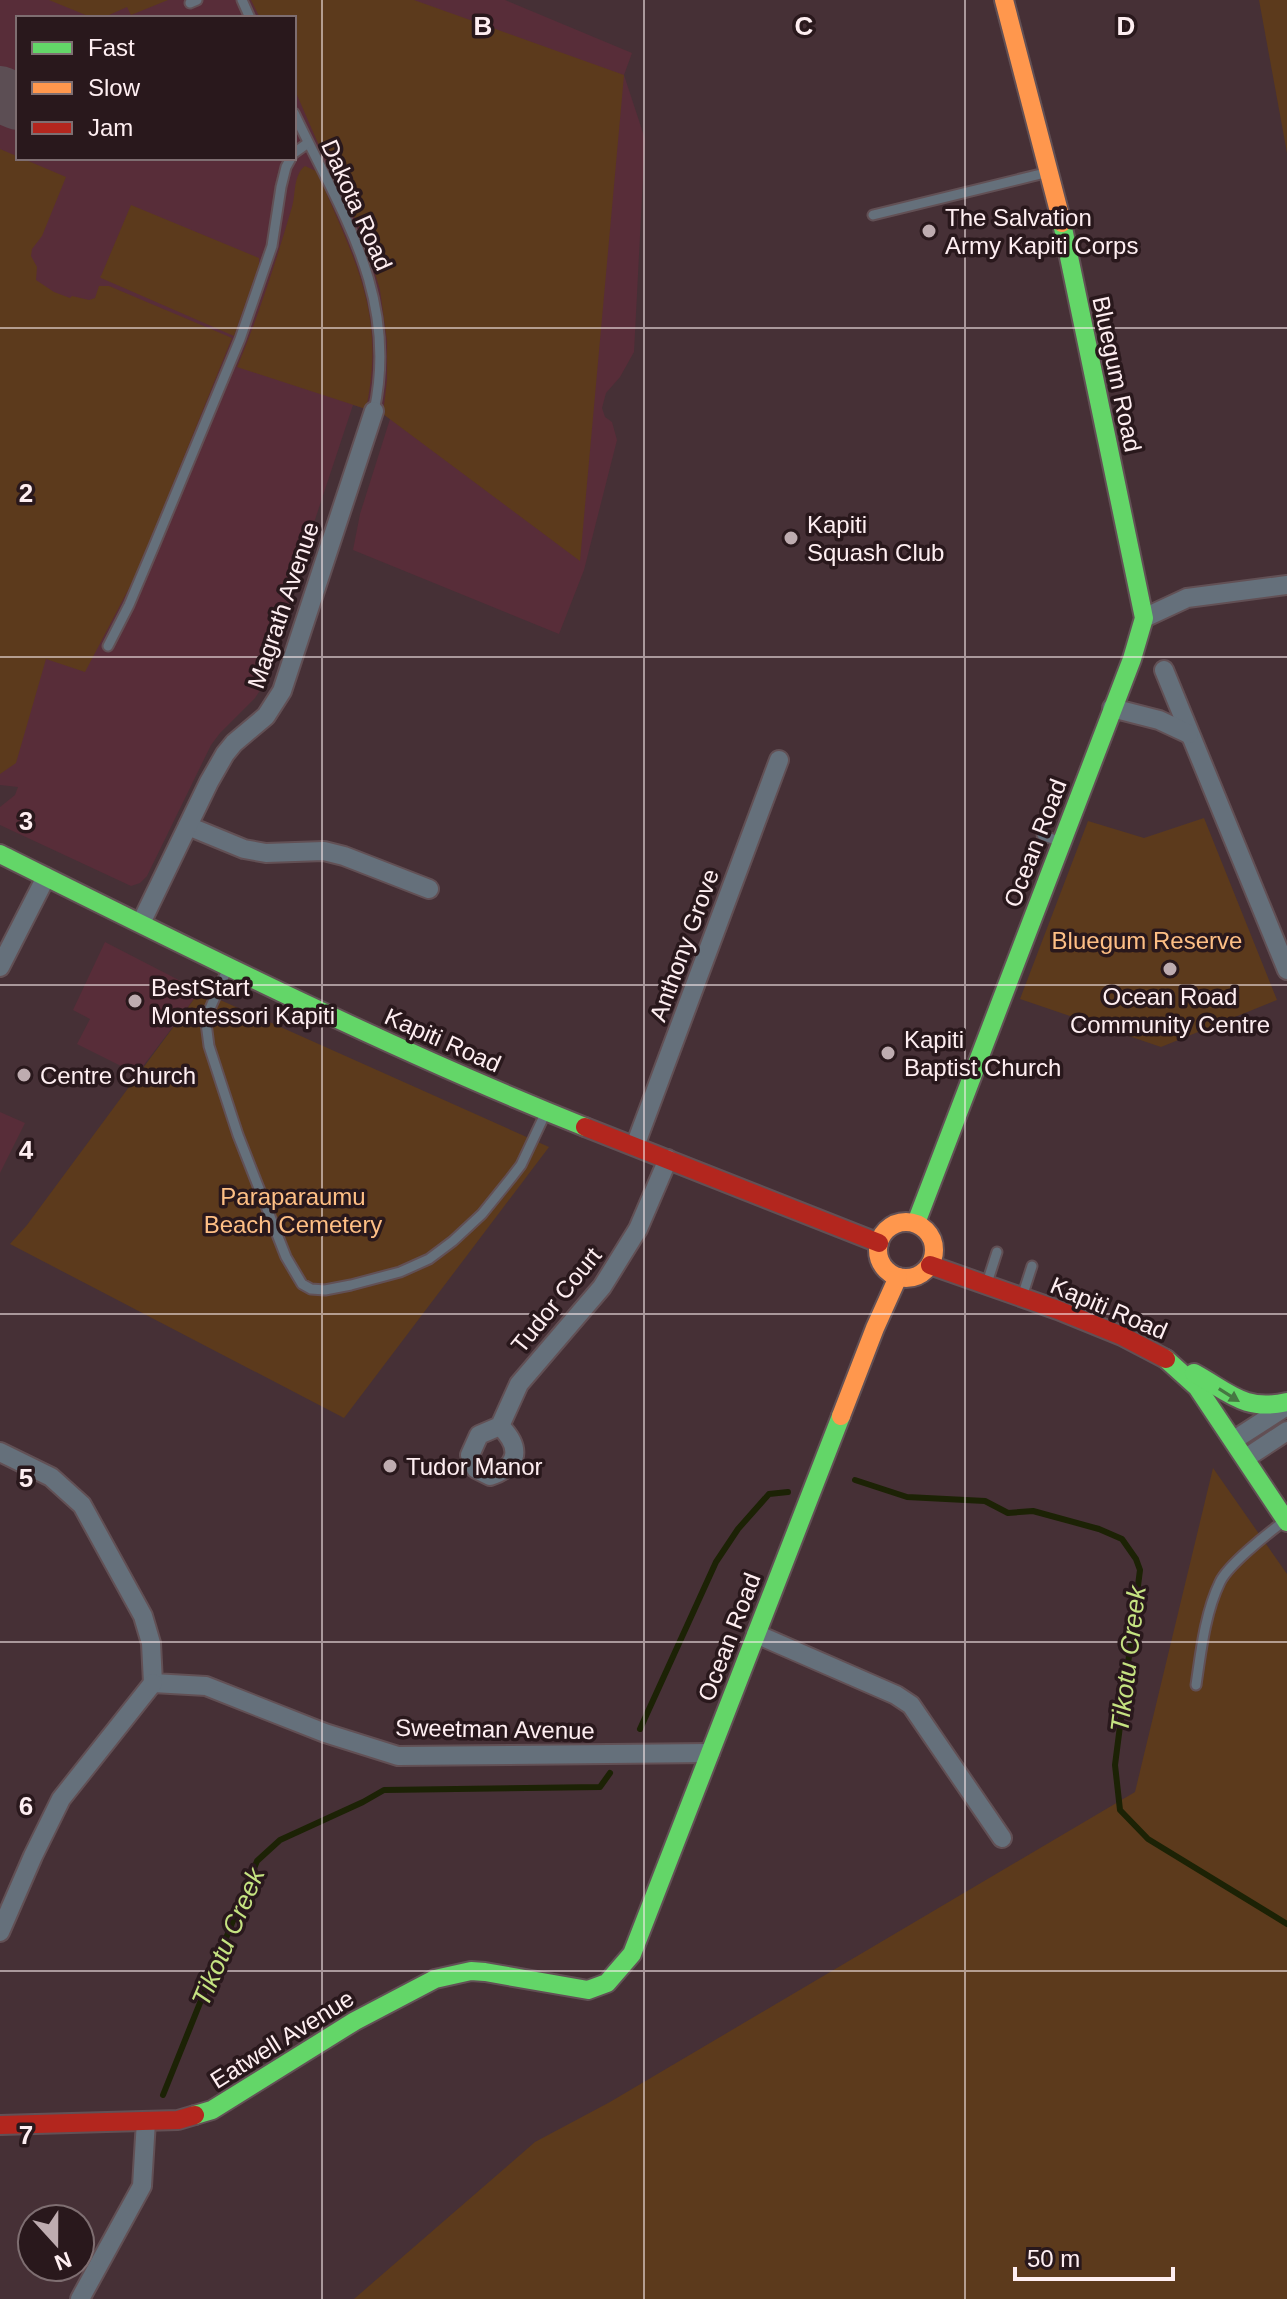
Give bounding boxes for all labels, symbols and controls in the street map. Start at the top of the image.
text: B [474,11,492,41]
text: C [795,11,814,41]
text: D [1117,11,1135,41]
legend [16,16,296,160]
text: Fast [88,34,135,61]
text: Slow [88,74,141,101]
text: Jam [88,114,133,141]
street label: Dakota Road [316,136,398,274]
place label: The Salvation Army Kapiti Corps [945,204,1138,259]
marker: The Salvation Army Kapiti Corps [920,222,938,240]
street label: Bluegum Road [1087,294,1147,454]
text: 2 [19,478,33,508]
place label: Kapiti Squash Club [807,511,944,566]
street label: Magrath Avenue [242,518,324,692]
marker: Kapiti Squash Club [782,529,800,547]
street label: Ocean Road [998,775,1072,911]
text: 3 [19,806,33,836]
street label: Anthony Grove [644,865,724,1025]
park label: Bluegum Reserve [1052,927,1242,954]
marker: Ocean Road Community Centre [1161,960,1179,978]
place label: BestStart Montessori Kapiti [151,974,335,1029]
place label: Ocean Road Community Centre [1070,983,1270,1038]
marker: BestStart Montessori Kapiti [126,992,144,1010]
street label: Kapiti Road [381,1002,505,1078]
place label: Kapiti Baptist Church [904,1026,1061,1081]
marker: Kapiti Baptist Church [879,1044,897,1062]
place label: Centre Church [40,1062,196,1089]
marker: Centre Church [15,1066,33,1084]
text: 4 [19,1135,34,1165]
park label: Paraparaumu Beach Cemetery [204,1183,382,1238]
street label: Tudor Court [505,1242,607,1358]
street label: Kapiti Road [1047,1271,1171,1345]
one-way arrow [1219,1387,1240,1402]
place label: Tudor Manor [406,1453,543,1480]
marker: Tudor Manor [381,1457,399,1475]
text: 5 [19,1463,33,1493]
street label: Ocean Road [692,1569,766,1705]
water label: Tikotu Creek [1104,1582,1152,1734]
street label: Sweetman Avenue [395,1714,595,1744]
text: 6 [19,1791,33,1821]
water label: Tikotu Creek [185,1862,271,2011]
street label: Eatwell Avenue [205,1984,359,2094]
text: 7 [19,2120,33,2150]
north arrow [16,2203,96,2283]
scale bar [1015,2231,1173,2281]
text: 50 m [1027,2245,1080,2272]
text: N [51,2247,75,2276]

